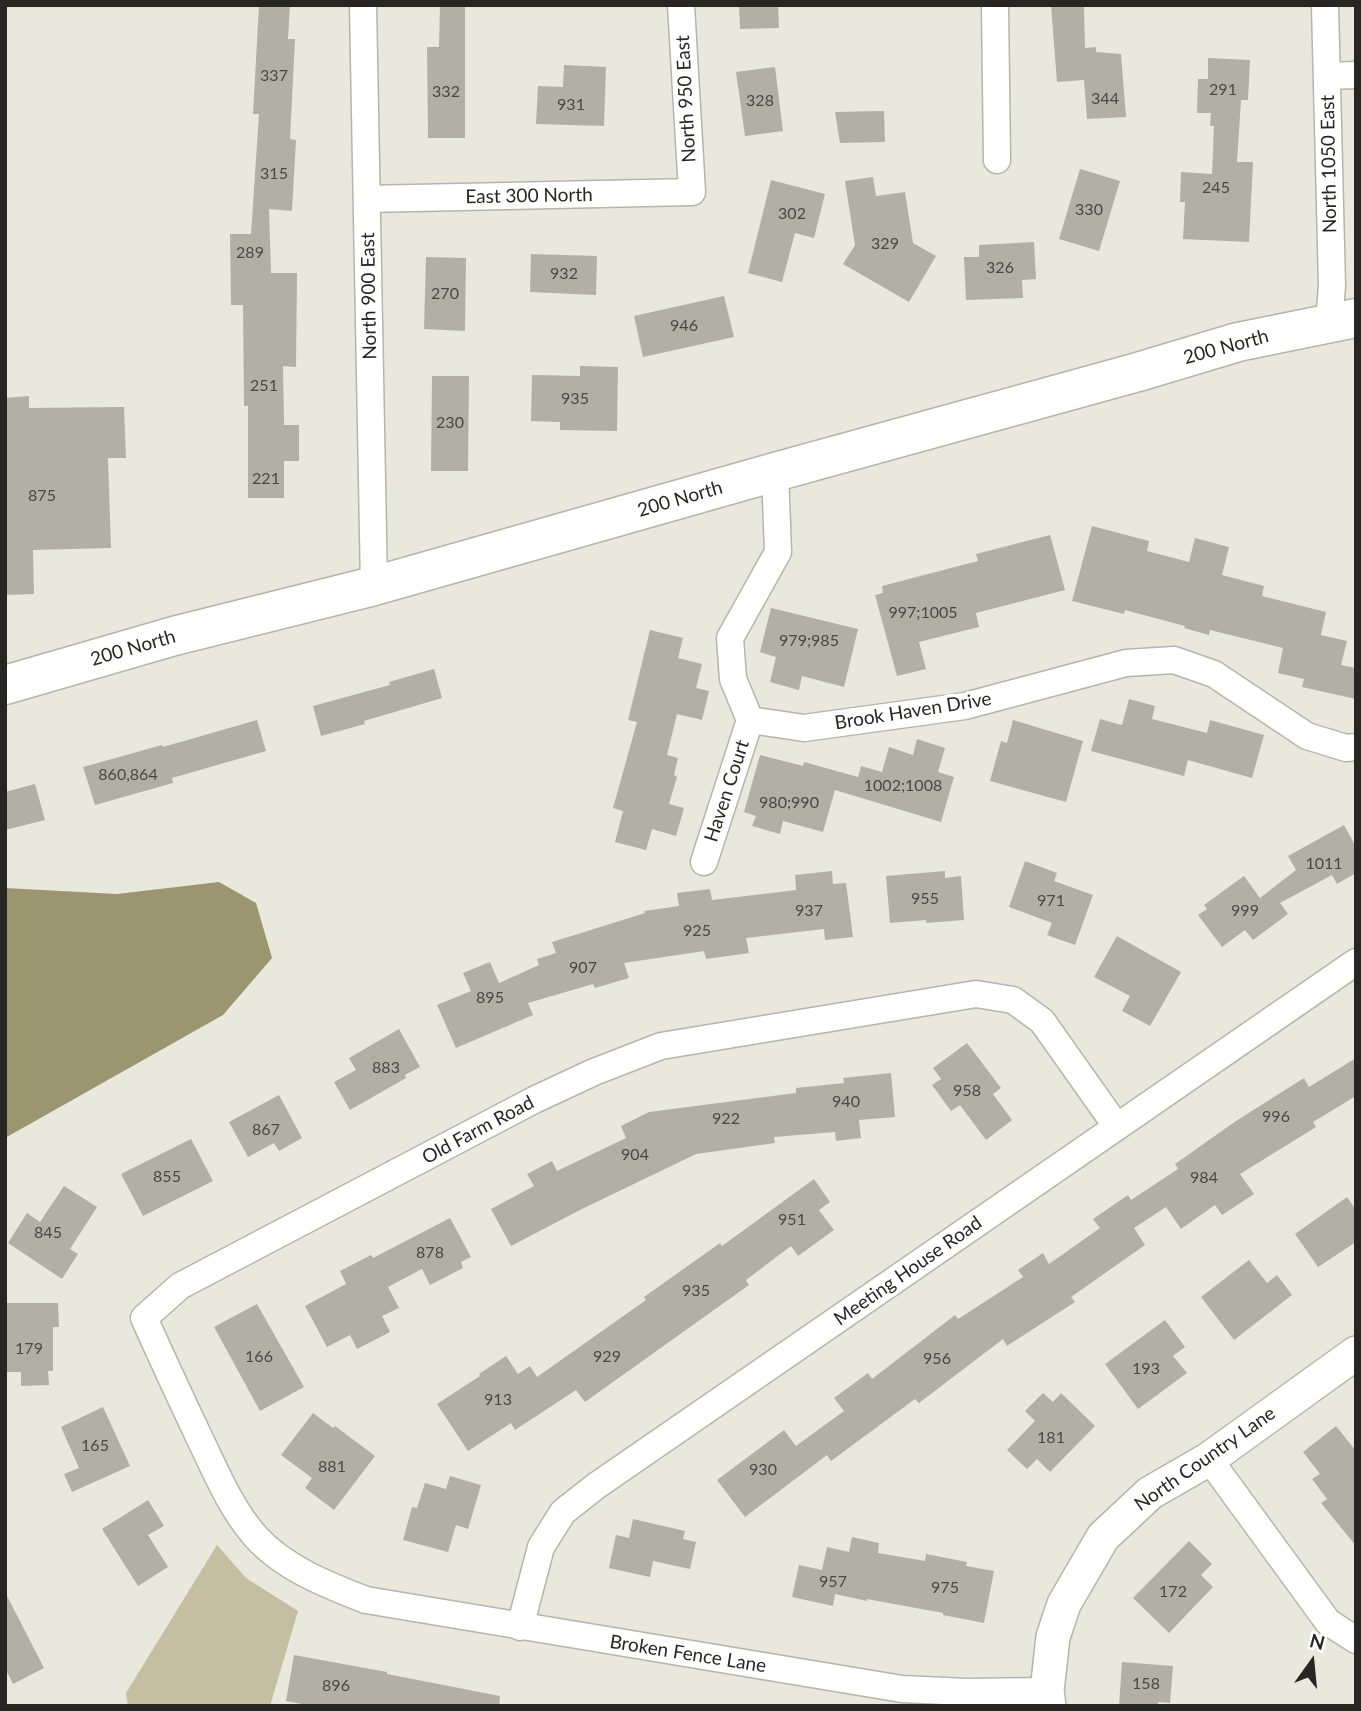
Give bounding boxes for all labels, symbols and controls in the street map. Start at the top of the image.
street label: North 950 East [671,35,701,163]
house number: 337 [260,66,288,86]
house number: 291 [1209,80,1237,100]
house number: 332 [432,82,460,102]
house number: 344 [1091,89,1119,109]
house number: 328 [746,91,774,111]
house number: 931 [557,95,585,115]
street label: North 1050 East [1316,95,1342,233]
house number: 315 [260,164,288,184]
house number: 245 [1202,178,1230,198]
street label: East 300 North [465,183,593,209]
house number: 330 [1075,200,1103,220]
house number: 302 [778,204,806,224]
street label: North 900 East [356,232,382,360]
house number: 329 [871,234,899,254]
house number: 289 [236,243,264,263]
house number: 326 [986,258,1014,278]
house number: 932 [550,264,578,284]
house number: 270 [431,284,459,304]
house number: 946 [670,316,698,336]
street label: 200 North [1181,325,1271,369]
house number: 251 [250,376,278,396]
house number: 935 [561,389,589,409]
house number: 230 [436,413,464,433]
house number: 221 [252,469,280,489]
street label: 200 North [635,476,725,522]
house number: 875 [28,486,56,506]
house number: 997;1005 [888,603,958,623]
street label: 200 North [88,625,178,671]
house number: 979;985 [779,631,839,651]
street label: Brook Haven Drive [833,687,993,735]
street label: Haven Court [700,737,754,845]
house number: 860,864 [98,765,158,785]
house number: 1002;1008 [864,776,942,796]
house number: 980;990 [759,793,819,813]
house number: 1011 [1305,854,1343,874]
house number: 955 [911,889,939,909]
house number: 971 [1037,891,1065,911]
house number: 937 [795,901,823,921]
house number: 999 [1231,901,1259,921]
house number: 925 [683,921,711,941]
house number: 907 [569,958,597,978]
house number: 895 [476,988,504,1008]
house number: 883 [372,1058,400,1078]
house number: 958 [953,1081,981,1101]
street label: Old Farm Road [418,1091,538,1169]
house number: 940 [832,1092,860,1112]
house number: 996 [1262,1107,1290,1127]
house number: 922 [712,1109,740,1129]
house number: 867 [252,1120,280,1140]
house number: 904 [621,1145,649,1165]
house number: 855 [153,1167,181,1187]
house number: 984 [1190,1168,1218,1188]
house number: 951 [778,1210,806,1230]
street label: Meeting House Road [830,1211,986,1331]
house number: 845 [34,1223,62,1243]
house number: 878 [416,1243,444,1263]
house number: 935 [682,1281,710,1301]
house number: 179 [15,1339,43,1359]
house number: 166 [245,1347,273,1367]
house number: 929 [593,1347,621,1367]
house number: 956 [923,1349,951,1369]
house number: 193 [1132,1359,1160,1379]
house number: 913 [484,1390,512,1410]
street label: North Country Lane [1130,1402,1280,1516]
house number: 181 [1037,1428,1065,1448]
house number: 165 [81,1436,109,1456]
house number: 881 [318,1457,346,1477]
house number: 930 [749,1460,777,1480]
house number: 957 [819,1572,847,1592]
house number: 975 [931,1578,959,1598]
house number: 172 [1159,1582,1187,1602]
north arrow [1277,1627,1347,1697]
text: N [1308,1628,1328,1654]
street label: Broken Fence Lane [608,1630,768,1678]
house number: 158 [1132,1674,1160,1694]
house number: 896 [322,1676,350,1696]

